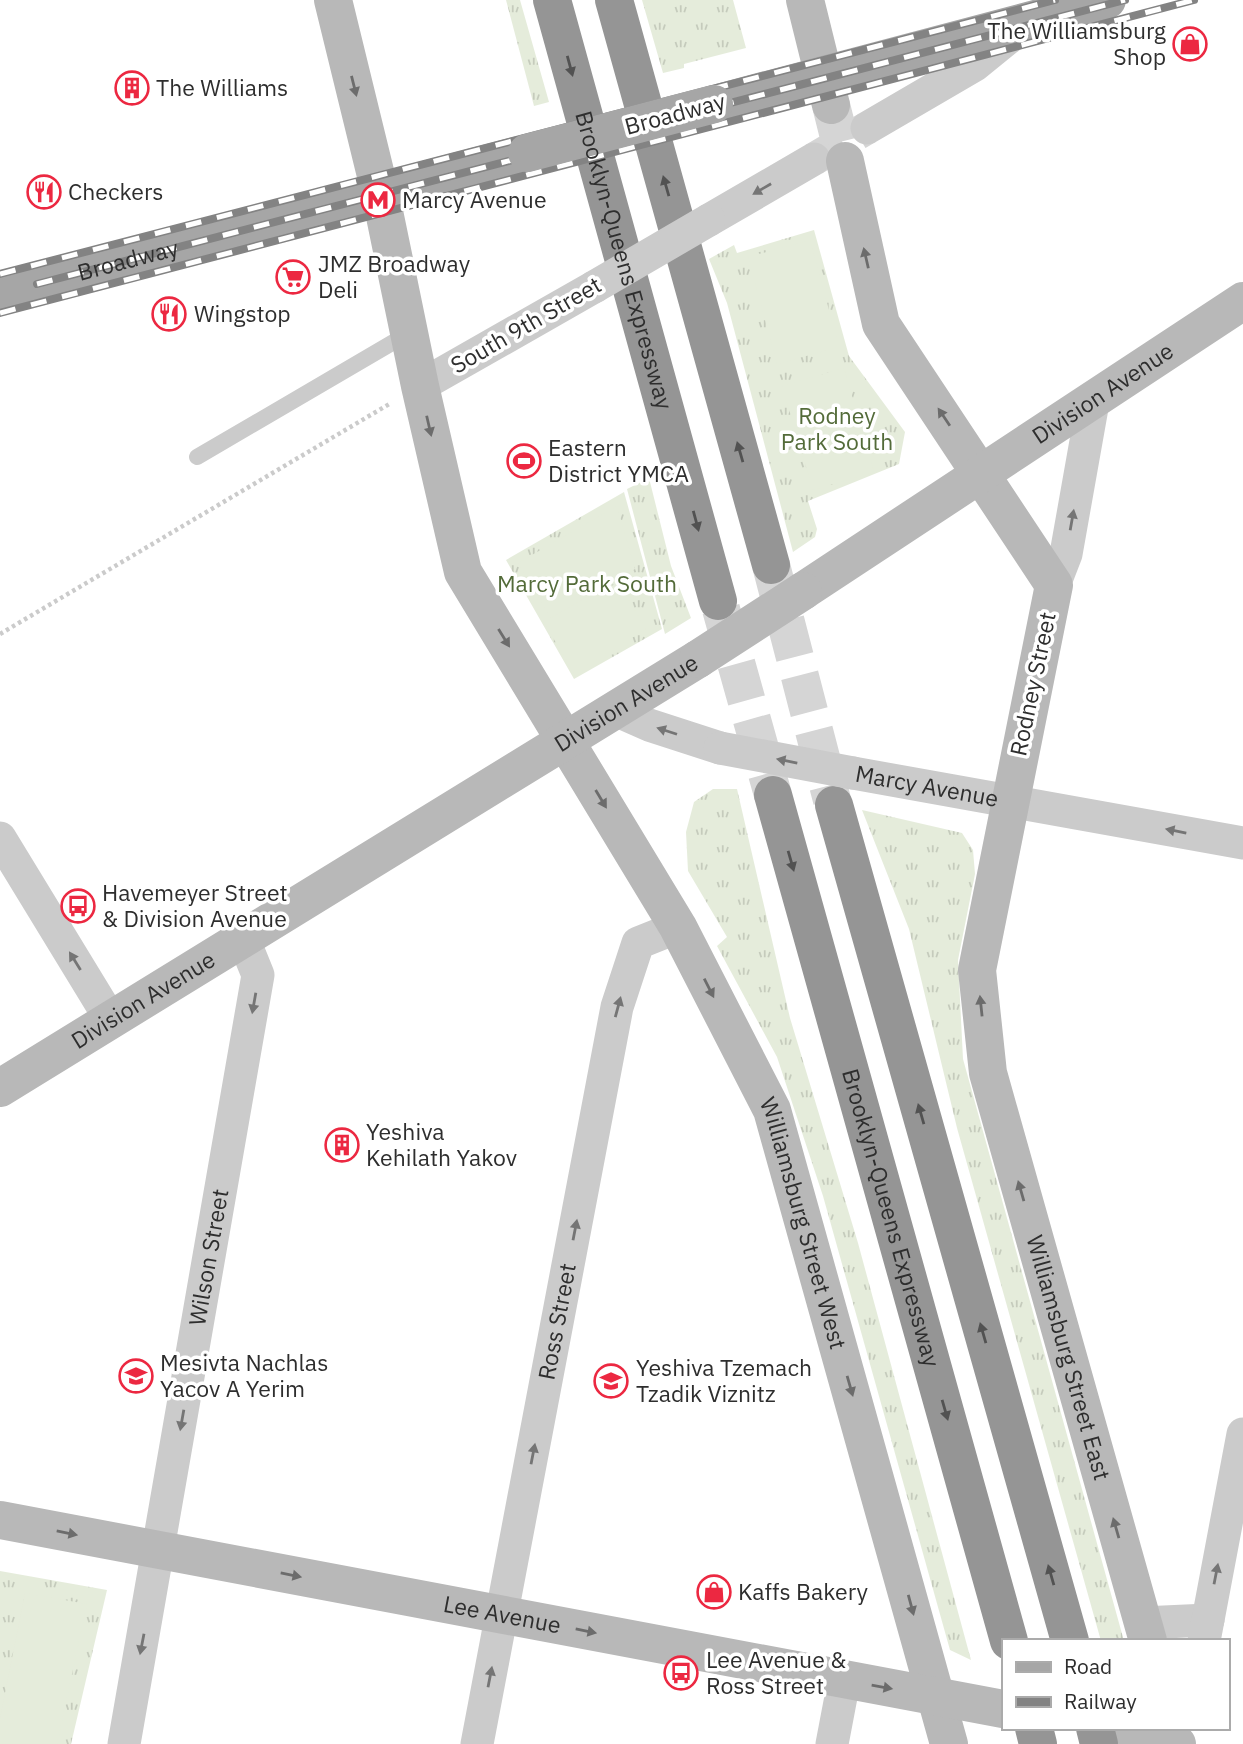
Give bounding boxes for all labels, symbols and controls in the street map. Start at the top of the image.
place label: The Williamsburg Shop [987,15,1166,71]
shop icon: The Williamsburg Shop [1171,25,1209,63]
one-way arrow [566,56,576,77]
building icon: The Williams [113,69,151,107]
place label: The Williams [156,72,288,102]
one-way arrow [349,75,360,97]
street label: Broadway [621,85,729,141]
street label: Brooklyn-Queens Expressway [569,107,680,413]
restaurant icon: Checkers [25,173,63,211]
one-way arrow [660,175,670,196]
place label: Checkers [68,176,164,206]
metro station icon: Marcy Avenue [359,181,397,219]
one-way arrow [752,183,771,195]
place label: Marcy Avenue [402,184,547,214]
street label: Broadway [74,232,182,287]
one-way arrow [860,247,871,269]
place label: JMZ Broadway Deli [318,248,471,304]
supermarket icon: JMZ Broadway Deli [274,258,312,296]
street label: South 9th Street [445,269,606,379]
restaurant icon: Wingstop [150,295,188,333]
place label: Wingstop [194,298,291,328]
street label: Division Avenue [1026,335,1179,450]
park label: Rodney Park South [781,400,893,456]
one-way arrow [938,408,951,427]
one-way arrow [424,415,435,437]
place label: Eastern District YMCA [548,432,689,488]
one-way arrow [734,441,745,463]
sports icon: Eastern District YMCA [505,442,543,480]
one-way arrow [1067,509,1078,531]
one-way arrow [691,510,702,532]
park label: Marcy Park South [497,568,677,598]
street label: Rodney Street [1002,609,1062,758]
one-way arrow [498,629,510,648]
street label: Division Avenue [548,647,703,758]
one-way arrow [656,725,677,736]
one-way arrow [775,755,797,766]
street label: Marcy Avenue [853,758,1001,813]
one-way arrow [595,789,607,808]
one-way arrow [1165,825,1187,836]
one-way arrow [786,850,797,872]
place label: Havemeyer Street & Division Avenue [102,877,288,933]
bus stop icon: Havemeyer Street & Division Avenue [59,887,97,925]
street label: Division Avenue [65,944,220,1055]
one-way arrow [69,952,82,971]
one-way arrow [704,978,715,998]
one-way arrow [248,992,259,1014]
one-way arrow [975,994,986,1016]
one-way arrow [613,995,624,1017]
street label: Brooklyn-Queens Expressway [836,1065,948,1371]
street label: Williamsburg Street West [754,1091,854,1352]
one-way arrow [915,1102,926,1124]
place label: Yeshiva Kehilath Yakov [366,1116,517,1172]
building icon: Yeshiva Kehilath Yakov [323,1126,361,1164]
one-way arrow [1015,1180,1026,1202]
street label: Wilson Street [181,1186,234,1328]
one-way arrow [570,1219,581,1241]
street label: Williamsburg Street East [1020,1231,1118,1483]
street label: Ross Street [531,1261,582,1382]
one-way arrow [977,1322,987,1343]
place label: Mesivta Nachlas Yacov A Yerim [160,1347,328,1403]
place label: Yeshiva Tzemach Tzadik Viznitz [636,1352,812,1408]
school or university icon: Mesivta Nachlas Yacov A Yerim [117,1357,155,1395]
school or university icon: Yeshiva Tzemach Tzadik Viznitz [592,1362,630,1400]
one-way arrow [845,1376,855,1397]
one-way arrow [940,1400,950,1421]
one-way arrow [176,1410,187,1432]
one-way arrow [528,1443,539,1465]
one-way arrow [1110,1517,1120,1538]
one-way arrow [56,1528,78,1539]
one-way arrow [1211,1563,1222,1585]
one-way arrow [1046,1564,1056,1585]
one-way arrow [280,1570,302,1581]
shop icon: Kaffs Bakery [695,1573,733,1611]
place label: Kaffs Bakery [738,1576,868,1606]
street label: Lee Avenue [441,1588,564,1639]
one-way arrow [906,1595,916,1616]
one-way arrow [575,1626,597,1637]
one-way arrow [136,1633,147,1655]
legend [1002,1639,1229,1730]
place label: Lee Avenue & Ross Street [706,1644,846,1700]
text: Road [1064,1652,1112,1680]
bus stop icon: Lee Avenue & Ross Street [662,1654,700,1692]
one-way arrow [485,1666,496,1688]
one-way arrow [871,1682,893,1693]
text: Railway [1064,1687,1137,1715]

